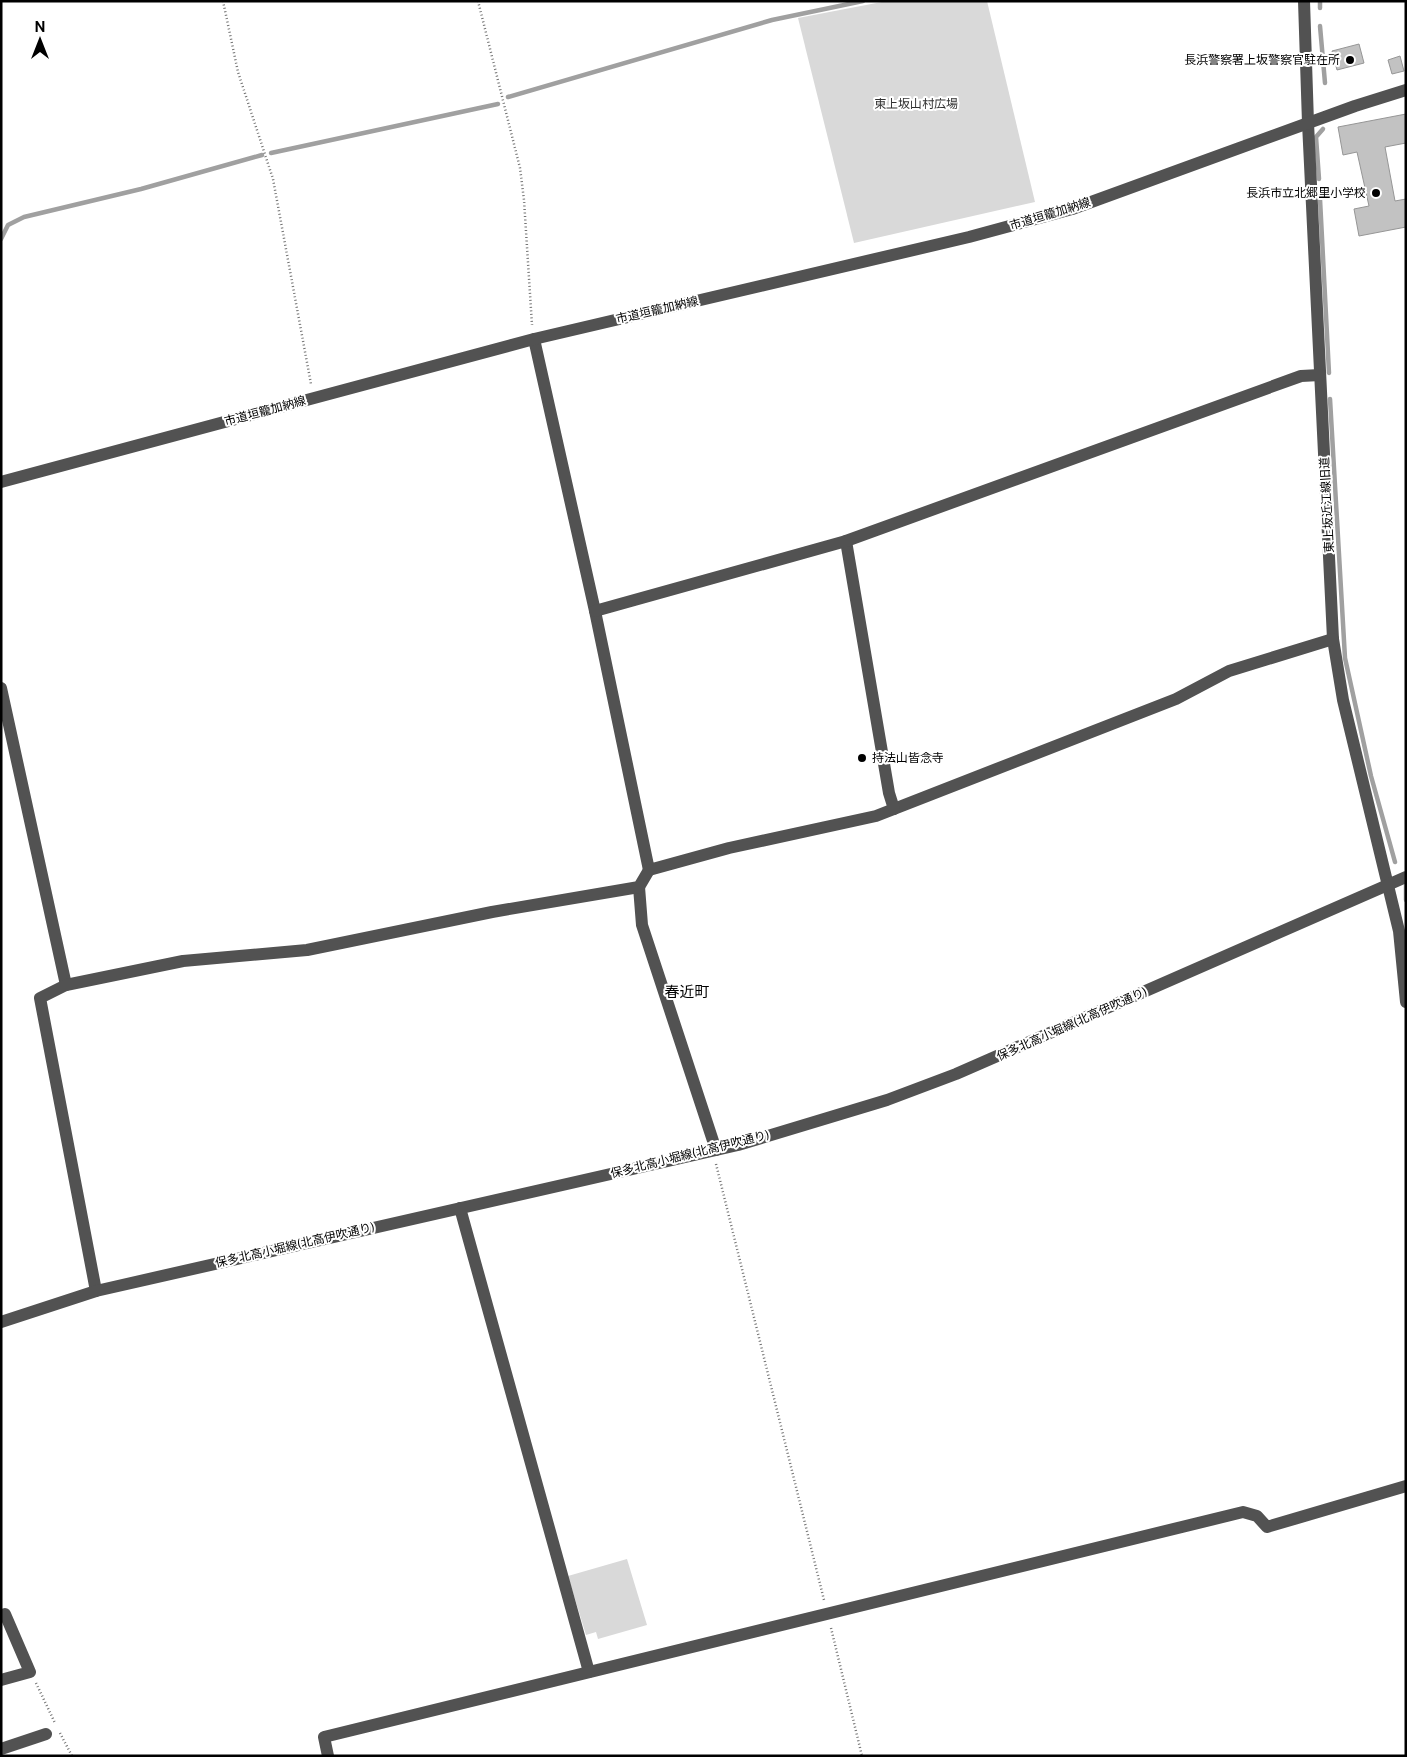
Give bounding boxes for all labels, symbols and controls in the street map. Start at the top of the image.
north arrow [15,15,65,65]
text: N [35,19,45,35]
place label: 長浜警察署上坂警察官駐在所 [1184,53,1340,67]
marker: 長浜警察署上坂警察官駐在所 [1344,54,1356,66]
park label: 東上坂山村広場 [874,97,958,111]
place label: 長浜市立北郷里小学校 [1246,186,1366,200]
marker: 長浜市立北郷里小学校 [1370,187,1382,199]
street label: 市道垣籠加納線 [1008,195,1092,233]
street label: 市道垣籠加納線 [614,294,700,326]
street label: 市道垣籠加納線 [223,393,307,429]
street label: 東上坂近江線旧道 [1317,457,1337,553]
place label: 持法山皆念寺 [872,751,944,765]
marker: 持法山皆念寺 [856,752,868,764]
district label: 春近町 [664,983,710,1000]
street label: 保多北高小堀線(北高伊吹通り) [995,984,1149,1064]
street label: 保多北高小堀線(北高伊吹通り) [609,1127,771,1181]
street label: 保多北高小堀線(北高伊吹通り) [214,1220,376,1270]

